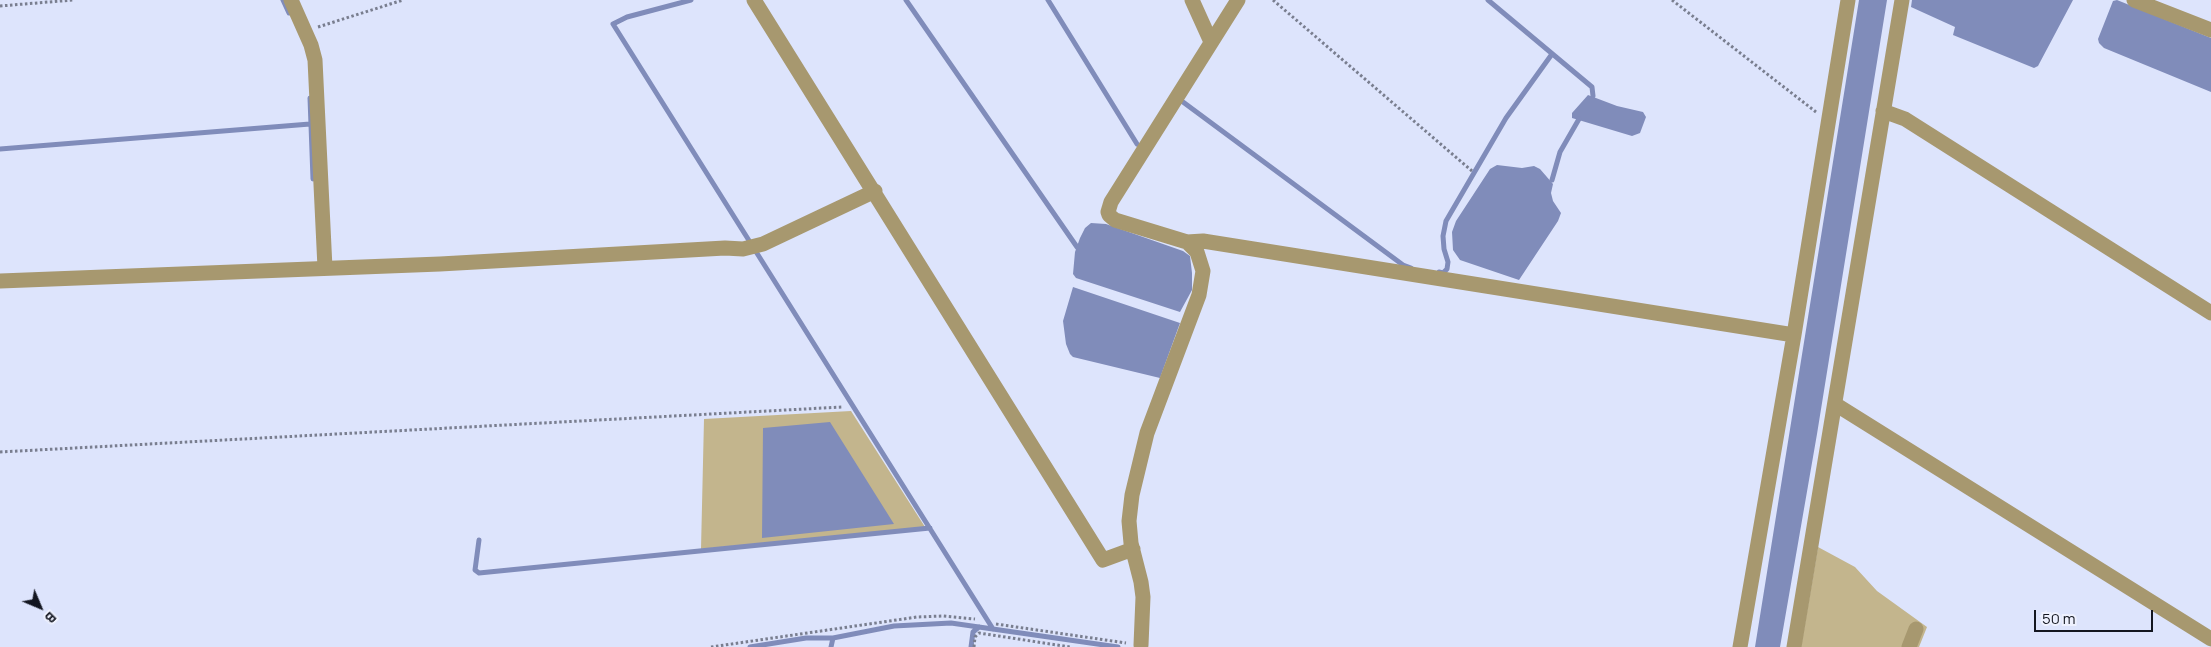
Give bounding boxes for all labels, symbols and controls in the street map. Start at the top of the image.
north arrow [15,582,65,632]
scale bar [2036,600,2155,632]
text: B [41,608,61,628]
text: 50 m [2042,608,2076,629]

